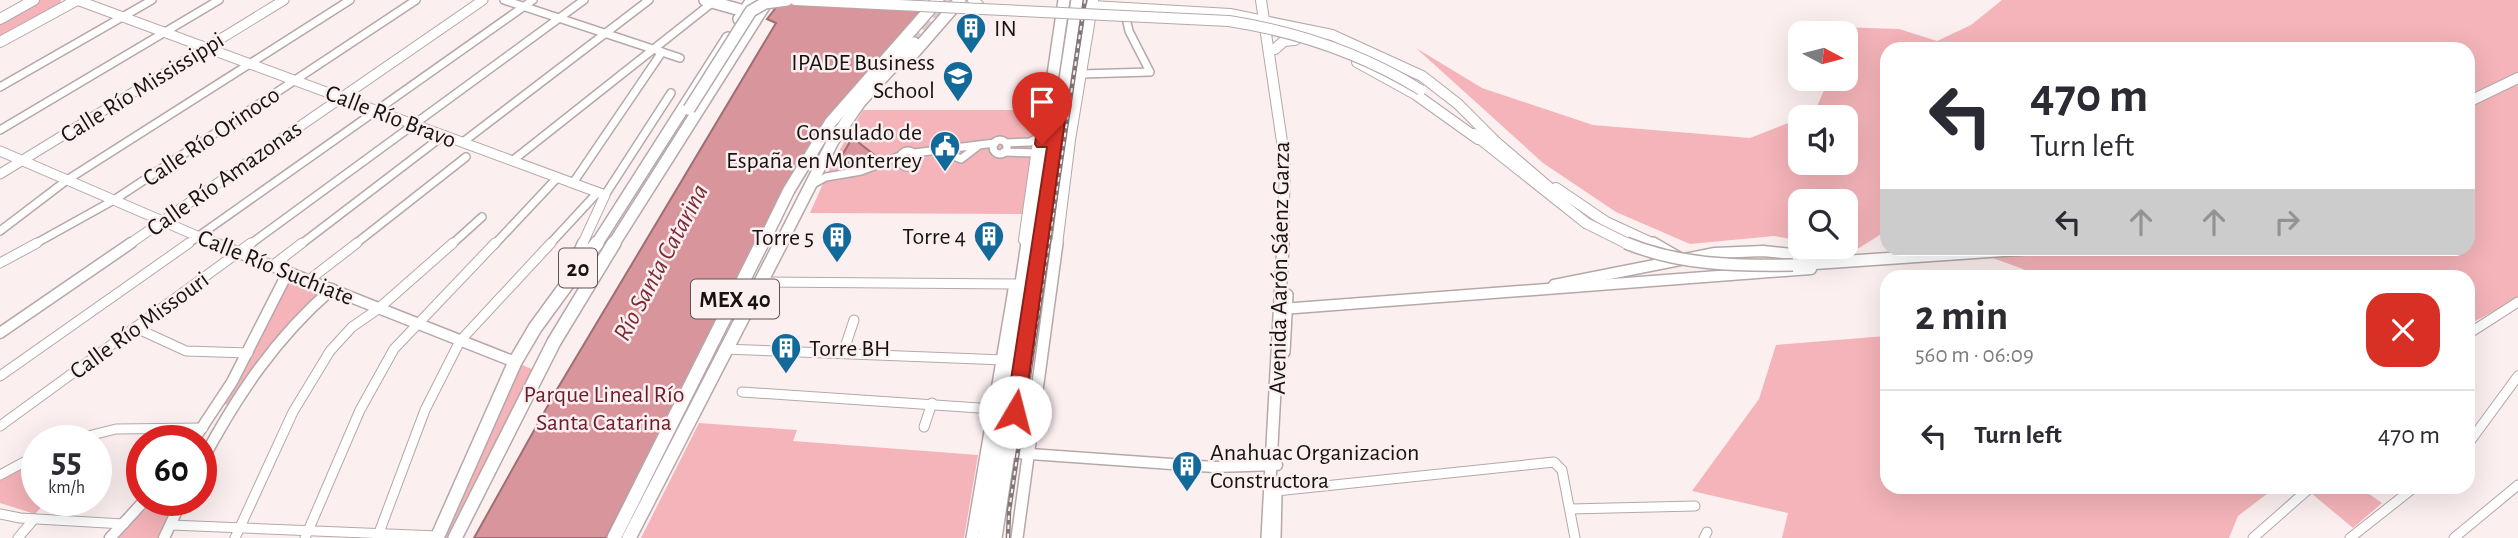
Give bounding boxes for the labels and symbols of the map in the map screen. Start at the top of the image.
building icon: IN [954,11,988,55]
place label: IN [994,17,1017,41]
north arrow [1788,21,1858,91]
street label: Calle Río Mississippi [57,28,228,148]
place label: IPADE Business School [791,51,935,103]
school or university icon: IPADE Business School [941,59,975,103]
pin [1012,72,1072,144]
street label: Calle Río Bravo [322,81,459,153]
street label: Calle Río Orinoco [139,82,284,191]
street label: Calle Río Amazonas [143,117,306,241]
place label: Consulado de España en Monterrey [726,121,922,173]
public building icon: Consulado de España en Monterrey [928,129,962,173]
street label: Avenida Aarón Sáenz Garza [1266,141,1294,395]
water label: Río Santa Catarina [609,180,713,345]
building icon: Torre 4 [972,219,1006,263]
building icon: Torre 5 [820,220,854,264]
place label: Torre 4 [902,225,966,249]
street label: Calle Río Suchiate [194,226,357,310]
place label: Torre 5 [752,226,814,250]
road number: 20 [559,248,597,288]
street label: Calle Río Missouri [66,268,213,384]
road number: MEX 40 [691,280,779,318]
building icon: Torre BH [769,331,803,375]
place label: Torre BH [809,337,891,361]
position arrow [978,375,1052,449]
park label: Parque Lineal Río Santa Catarina [523,383,685,435]
speed limit sign: 60 [126,425,217,516]
place label: Anahuac Organizacion Constructora [1210,441,1419,493]
building icon: Anahuac Organizacion Constructora [1170,449,1204,493]

